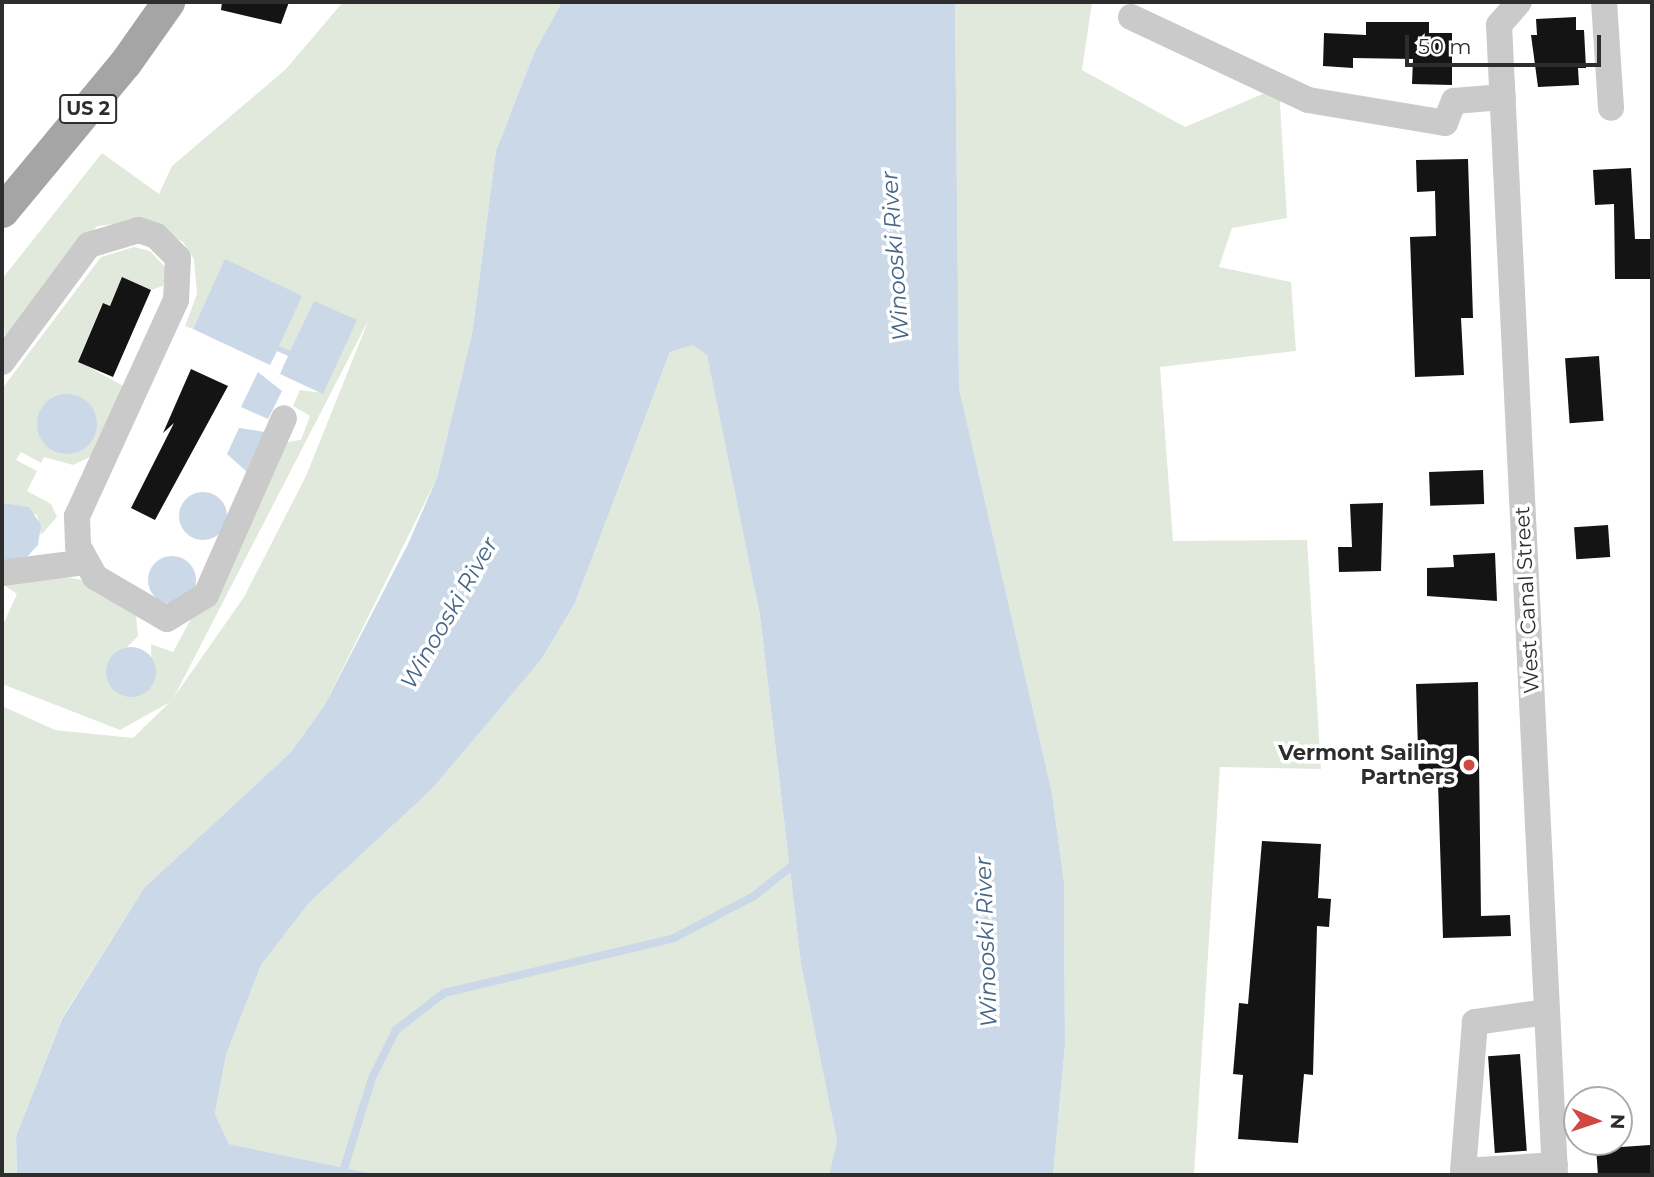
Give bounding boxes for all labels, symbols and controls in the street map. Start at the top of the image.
scale bar [1409,21,1605,65]
text: 50 m [1418,34,1472,59]
road number: US 2 [58,94,118,124]
water label: Winooski River [875,170,915,342]
street label: West Canal Street [1510,506,1544,694]
water label: Winooski River [394,532,504,694]
place label: Vermont Sailing Partners [1278,740,1455,790]
marker: Vermont Sailing Partners [1461,757,1477,773]
water label: Winooski River [969,856,1003,1028]
north arrow [1563,1086,1633,1156]
text: N [1606,1114,1629,1130]

